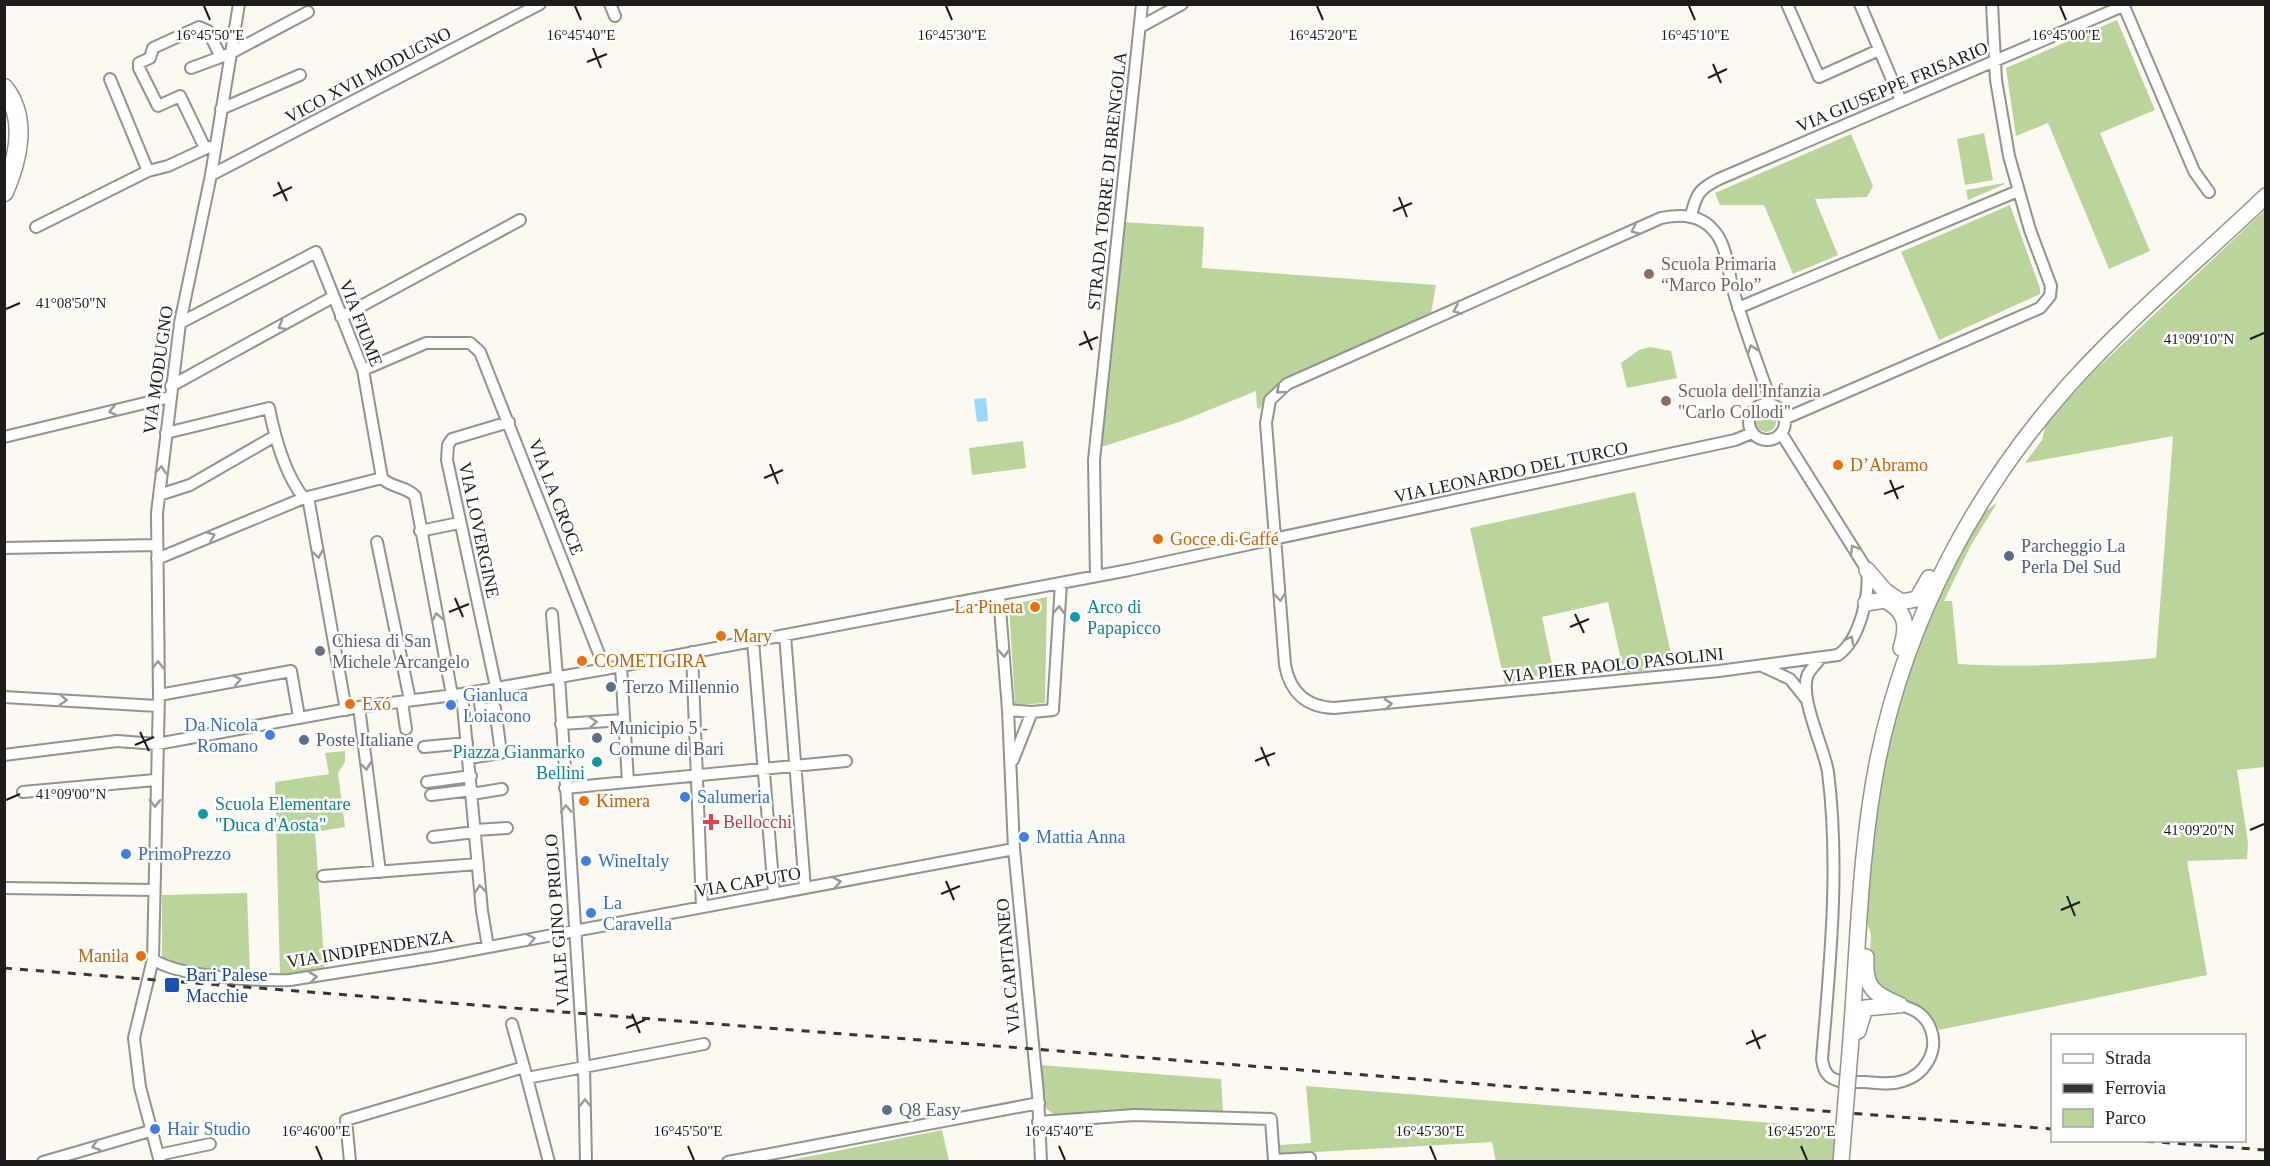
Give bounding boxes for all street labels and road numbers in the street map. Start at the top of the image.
street label: VICO XVII MODUGNO [282,23,454,127]
street label: VIA GIUSEPPE FRISARIO [1793,38,1991,136]
street label: STRADA TORRE DI BRENGOLA [1083,51,1131,311]
street label: VIA FIUME [335,277,387,369]
street label: VIA MODUGNO [139,304,177,436]
street label: VIA LA CROCE [525,436,587,558]
street label: VIA LEONARDO DEL TURCO [1392,437,1630,507]
street label: VIA LOVERGINE [455,460,503,600]
street label: VIA PIER PAOLO PASOLINI [1501,643,1725,687]
street label: VIALE GINO PRIOLO [541,833,573,1007]
street label: VIA CAPUTO [693,863,803,901]
street label: VIA CAPITANEO [992,897,1024,1035]
street label: VIA INDIPENDENZA [285,926,455,972]

